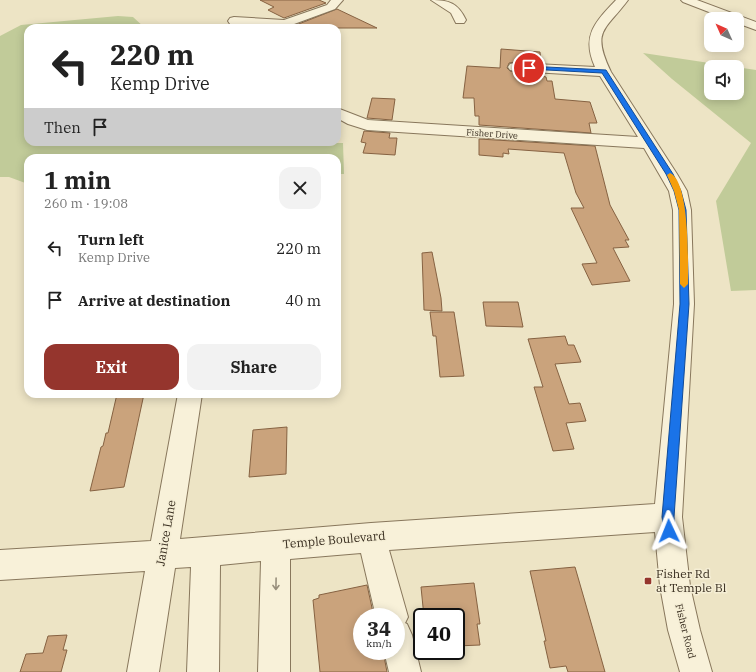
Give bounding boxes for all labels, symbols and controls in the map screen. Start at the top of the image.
north arrow [704,12,744,52]
map controls [704,12,744,100]
text: 220 m [110,36,194,73]
icon: left [44,40,96,92]
pin [512,51,546,85]
icon: arrive [518,57,540,79]
button: sound [704,60,744,100]
text: Kemp Drive [110,72,210,95]
icon: arrive [89,116,111,138]
text: Then [44,118,81,137]
street label: Fisher Drive [466,126,518,141]
text: 1 min [44,164,111,196]
button: close [279,167,321,209]
text: 260 m · 19:08 [44,195,128,212]
text: Turn left [78,230,144,249]
icon: left [44,237,66,259]
text: 220 m [276,239,321,258]
text: Kemp Drive [78,249,150,266]
icon: arrive [44,289,66,311]
text: Arrive at destination [78,291,230,310]
text: 40 m [285,291,321,310]
button: Exit [44,344,179,390]
button: Share [187,344,321,390]
street label: Janice Lane [152,499,179,567]
position arrow [648,510,690,552]
street label: Temple Boulevard [282,528,386,551]
place label: Fisher Rd at Temple Bl [656,566,727,595]
marker: Fisher Rd at Temple Bl [643,576,653,586]
one-way arrow [272,577,279,590]
street label: Fisher Road [672,602,699,660]
speed limit sign: 40 [413,608,465,660]
text: 34 [367,615,391,642]
text: km/h [366,637,392,650]

